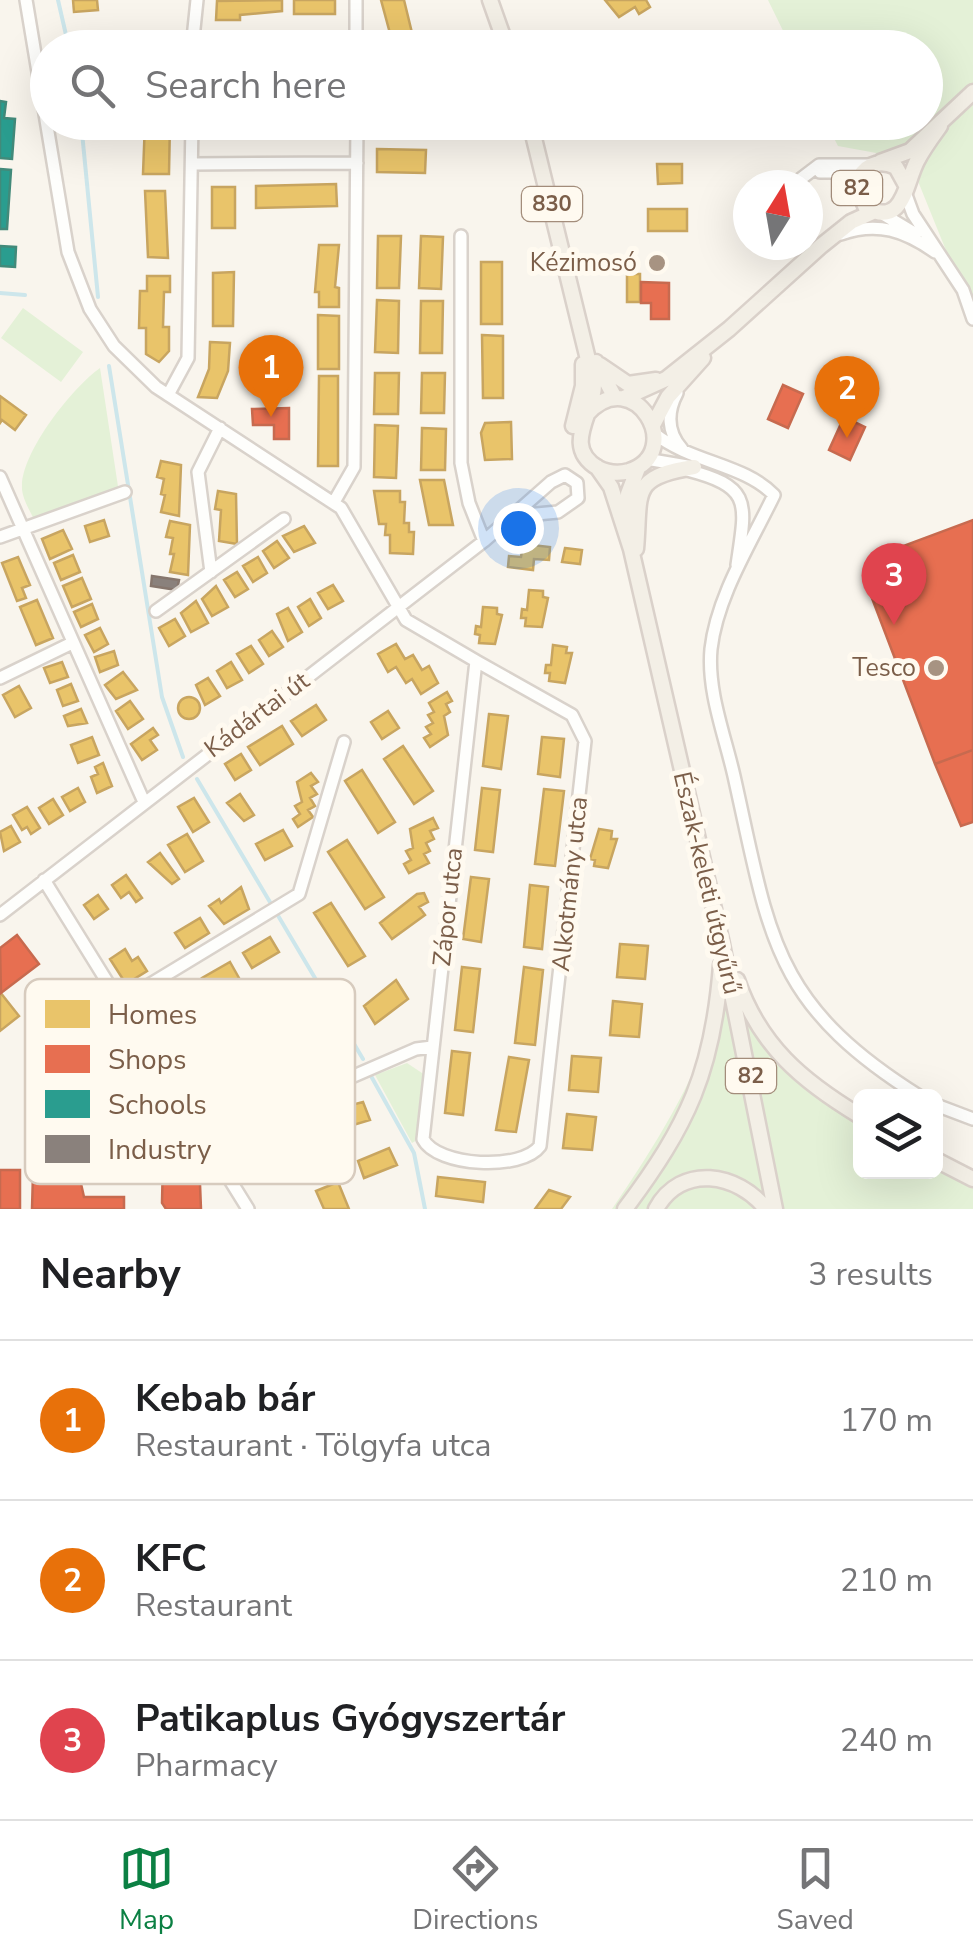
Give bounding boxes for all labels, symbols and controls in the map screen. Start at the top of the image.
search box [30,30,943,140]
icon: search [65,58,120,113]
text: Search here [145,60,346,111]
north arrow [733,170,823,260]
road number: 82 [832,171,882,205]
road number: 830 [522,187,582,221]
place label: Kézimosó [530,246,637,280]
marker: Kézimosó [646,252,668,274]
pin: 1 [238,334,304,417]
pin: 2 [814,356,880,438]
your location [493,503,544,554]
pin: 3 [862,542,926,625]
place label: Tesco [852,651,916,685]
marker: Tesco [925,657,947,679]
street label: Kádártai út [198,664,317,766]
street label: Észak-keleti útgyűrű [665,768,749,998]
street label: Alkotmány utca [544,795,596,973]
street label: Zápor utca [425,846,471,968]
legend [25,979,355,1184]
text: Homes [108,996,197,1034]
text: Shops [108,1041,186,1079]
road number: 82 [726,1059,776,1093]
text: Schools [108,1086,207,1124]
map controls [853,1089,943,1179]
button: layers [853,1089,943,1179]
text: Industry [108,1131,212,1169]
text: Nearby [40,1246,181,1303]
text: 3 results [808,1253,933,1296]
text: Kebab bár [135,1373,315,1424]
text: 1 [63,1399,82,1442]
text: 170 m [840,1399,933,1442]
text: Restaurant · Tölgyfa utca [135,1424,491,1467]
text: KFC [135,1533,207,1584]
text: 2 [63,1559,82,1602]
text: 210 m [840,1559,933,1602]
text: Restaurant [135,1584,292,1627]
text: Patikaplus Gyógyszertár [135,1693,566,1744]
text: 3 [63,1719,82,1762]
text: 240 m [840,1719,933,1762]
text: Pharmacy [135,1744,278,1787]
tab: Map [119,1841,174,1939]
tab: Directions [412,1841,538,1939]
tab: Saved [777,1841,854,1939]

